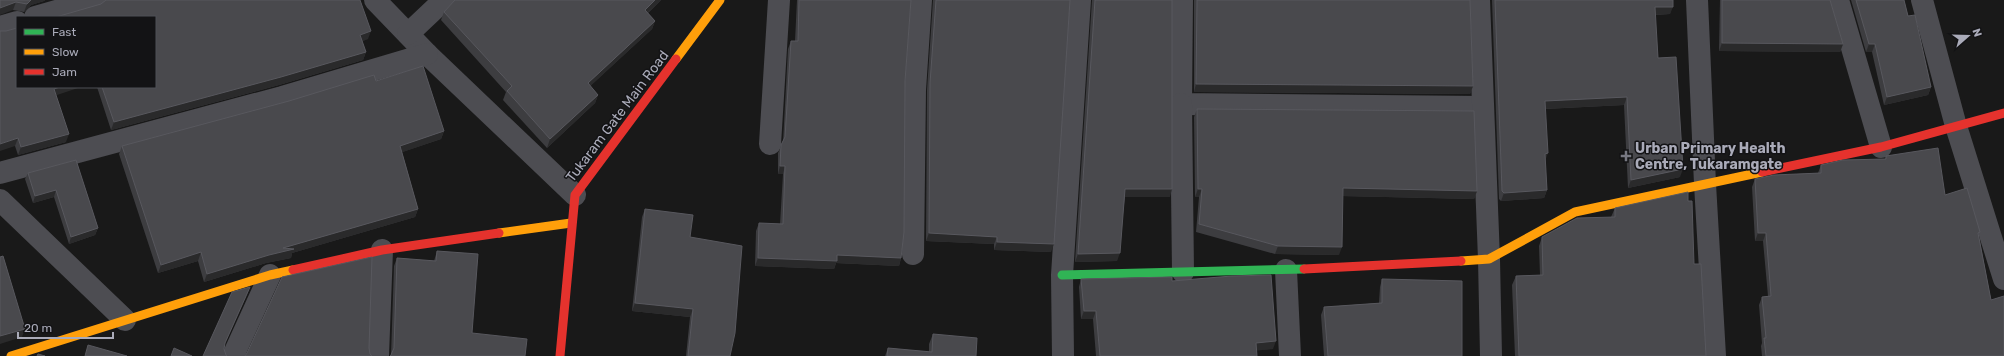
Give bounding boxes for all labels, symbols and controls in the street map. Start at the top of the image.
legend [16,16,156,88]
north arrow [1948,16,1988,56]
text: Fast [52,25,76,39]
text: N [1969,27,1984,39]
text: Slow [52,45,79,59]
street label: Tukaram Gate Main Road [562,47,672,185]
text: Jam [52,65,77,79]
place label: Urban Primary Health Centre, Tukaramgate [1635,140,1785,173]
marker: Urban Primary Health Centre, Tukaramgate [1620,150,1632,162]
scale bar [18,314,113,340]
text: 20 m [24,321,52,335]

